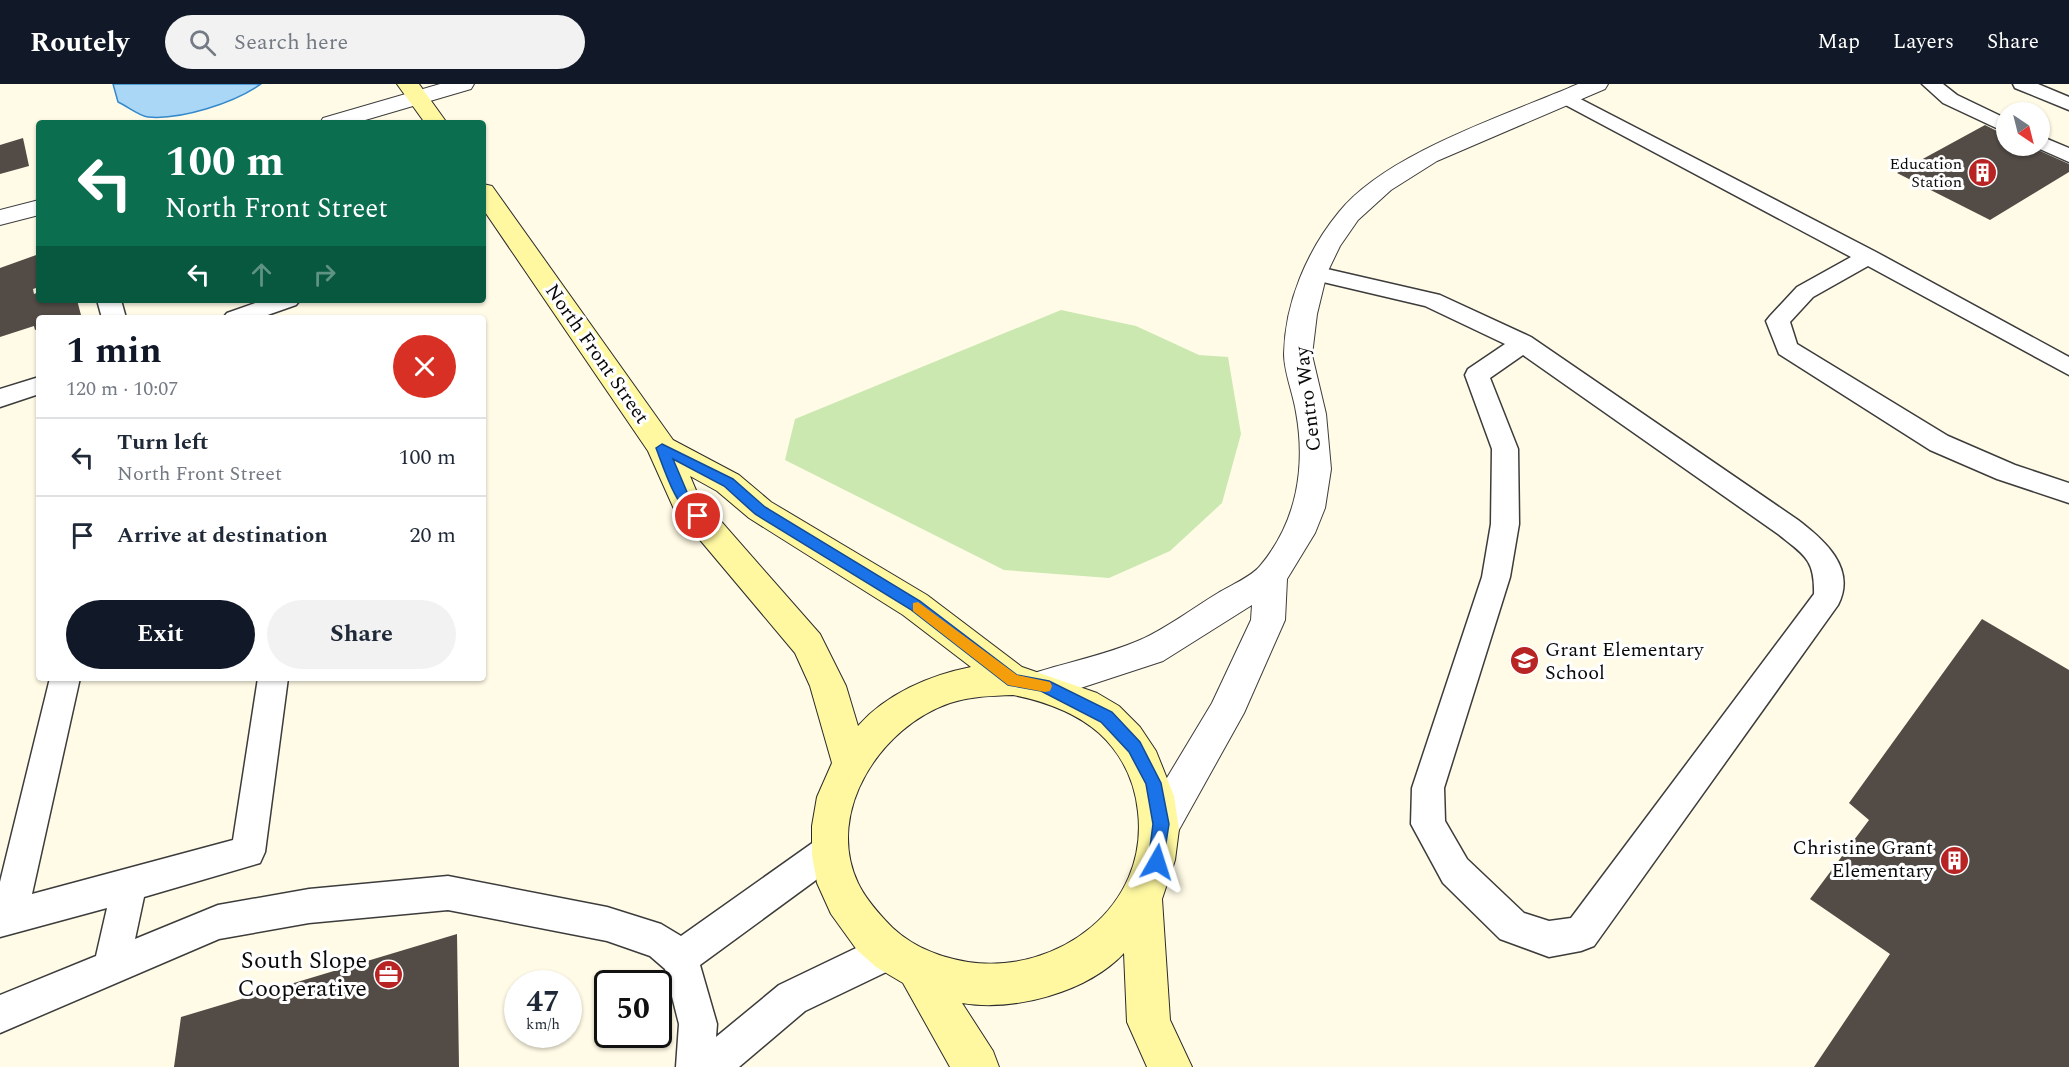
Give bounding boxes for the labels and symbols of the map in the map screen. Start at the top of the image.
north arrow [1996,102,2050,156]
place label: Education Station [1890,152,1962,194]
building icon: Education Station [1967,157,1999,189]
street label: North Front Street [537,278,657,430]
street label: Centro Way [1287,344,1329,453]
pin [672,490,723,541]
place label: Grant Elementary School [1545,635,1705,688]
school or university icon: Grant Elementary School [1508,645,1540,677]
position arrow [1125,830,1189,894]
place label: Christine Grant Elementary [1793,833,1934,886]
building icon: Christine Grant Elementary [1938,844,1970,876]
place label: South Slope Cooperative [238,943,367,1007]
office icon: South Slope Cooperative [372,959,404,991]
speed limit sign: 50 [594,970,672,1048]

